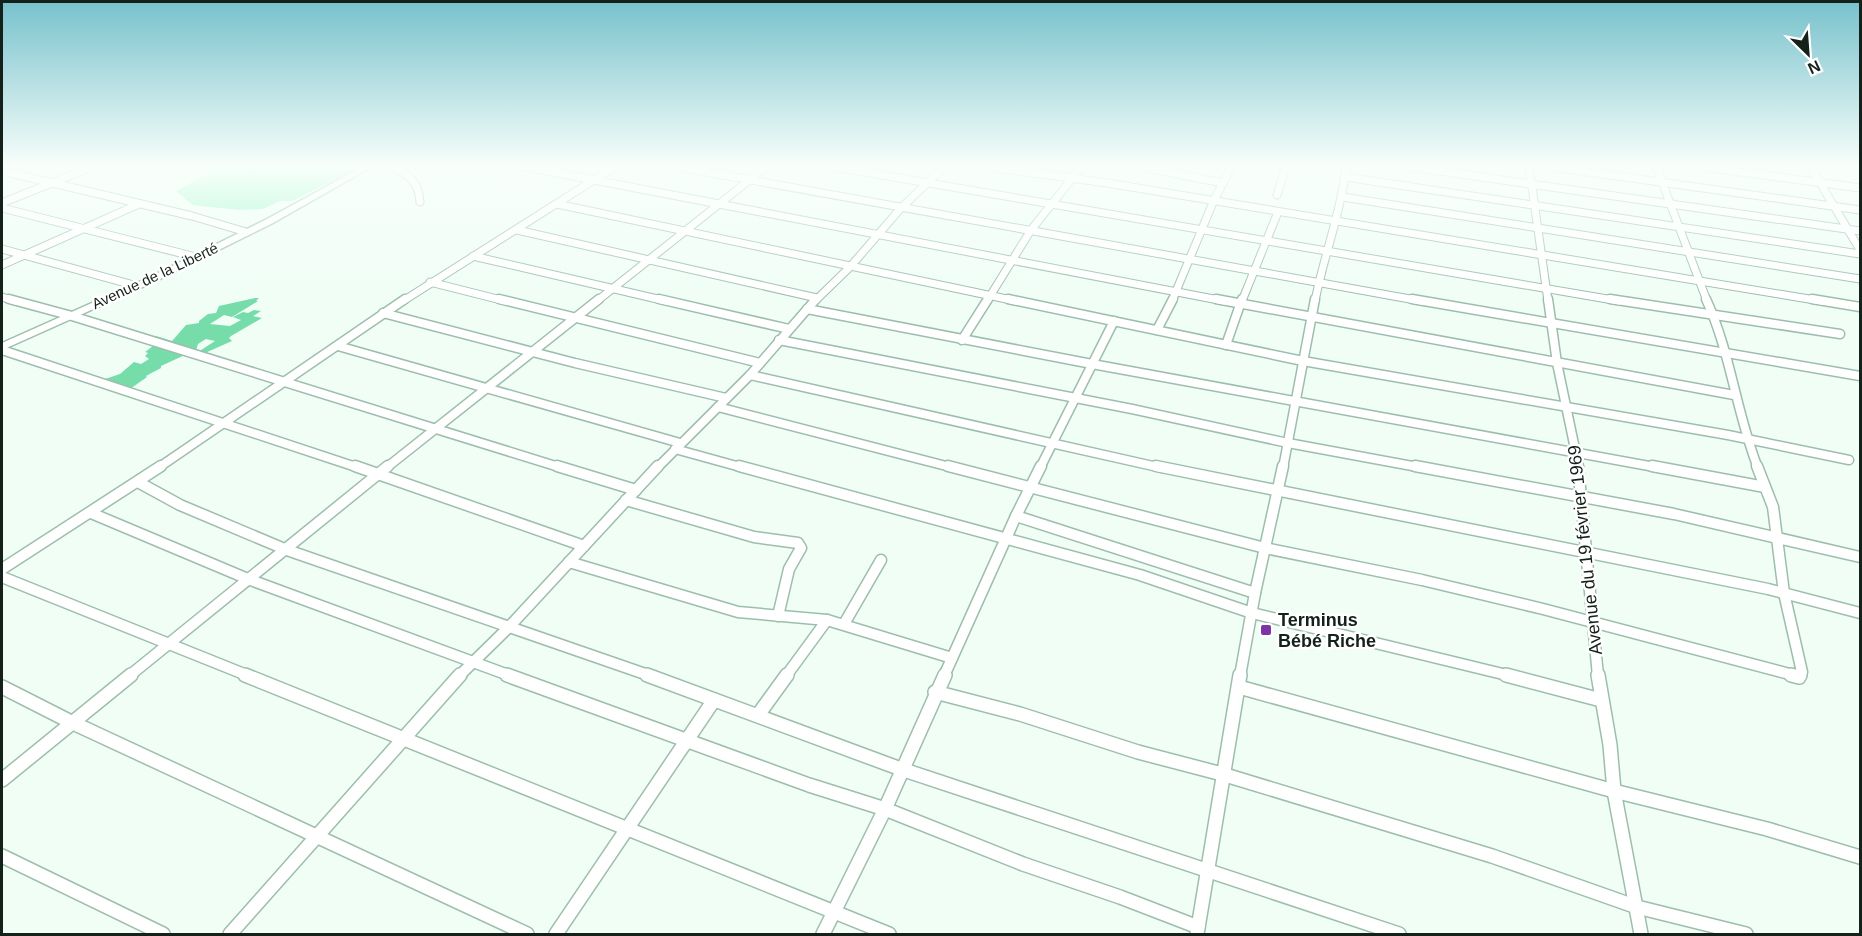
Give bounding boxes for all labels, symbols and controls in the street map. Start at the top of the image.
north arrow [1778,24,1838,84]
text: N [1805,57,1823,77]
street label: Avenue de la Liberté [89,239,221,312]
street label: Avenue du 19 février 1969 [1564,444,1606,656]
place label: Terminus Bébé Riche [1278,610,1376,651]
marker: Terminus Bébé Riche [1259,623,1273,637]

